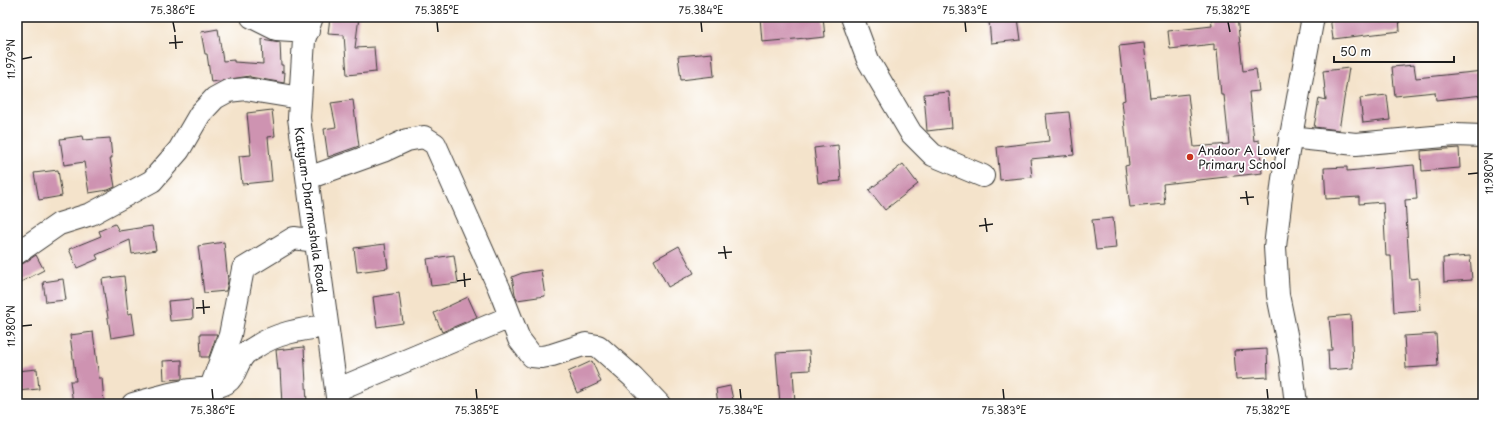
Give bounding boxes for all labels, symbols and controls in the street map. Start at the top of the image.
text: 75.386°E [151,2,195,17]
text: 75.385°E [415,2,459,17]
text: 75.384°E [679,2,723,17]
text: 75.383°E [943,2,987,17]
text: 75.382°E [1206,2,1250,17]
scale bar [1334,38,1454,64]
text: 11.979°N [3,39,18,79]
text: 50 m [1340,42,1371,60]
street label: Kattyam-Dharmashala Road [290,126,332,294]
place label: Andoor A Lower Primary School [1198,141,1291,173]
marker: Andoor A Lower Primary School [1185,152,1195,162]
text: 11.980°N [1481,152,1496,194]
text: 11.980°N [3,305,18,347]
text: 75.386°E [191,402,235,417]
text: 75.385°E [455,402,499,417]
text: 75.384°E [719,402,763,417]
text: 75.383°E [982,402,1026,417]
text: 75.382°E [1246,402,1290,417]

